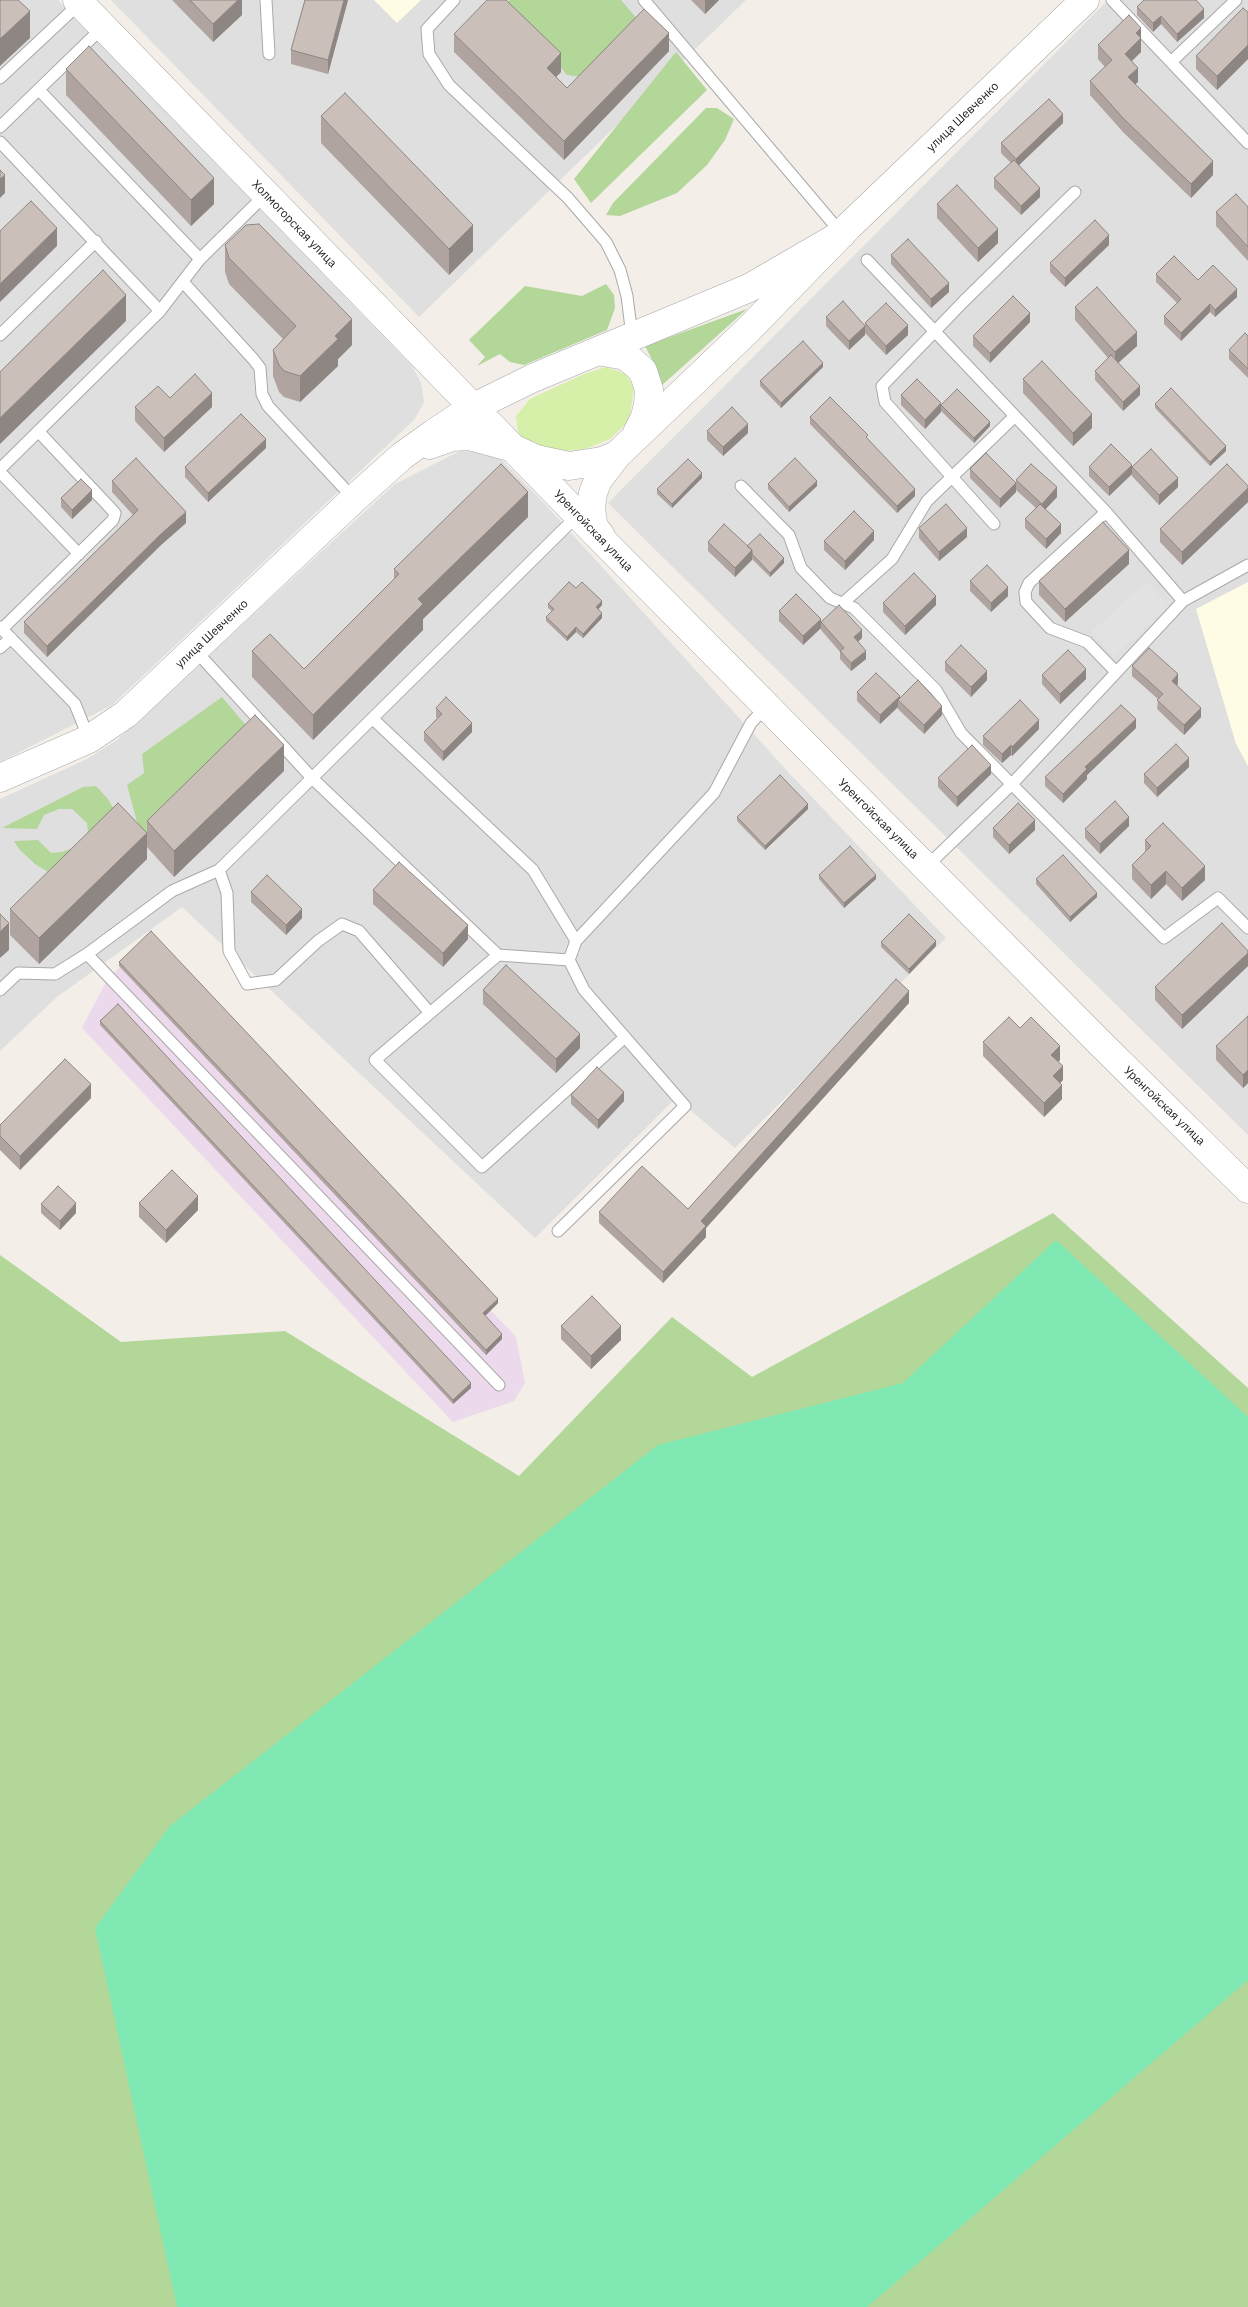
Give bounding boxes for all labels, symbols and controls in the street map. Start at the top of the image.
street label: улица Шевченко [924,79,1002,155]
street label: Холмогорская улица [249,177,339,271]
street label: Уренгойская улица [550,487,636,575]
street label: улица Шевченко [173,597,251,671]
street label: Уренгойская улица [835,776,921,862]
street label: Уренгойская улица [1120,1063,1208,1149]

